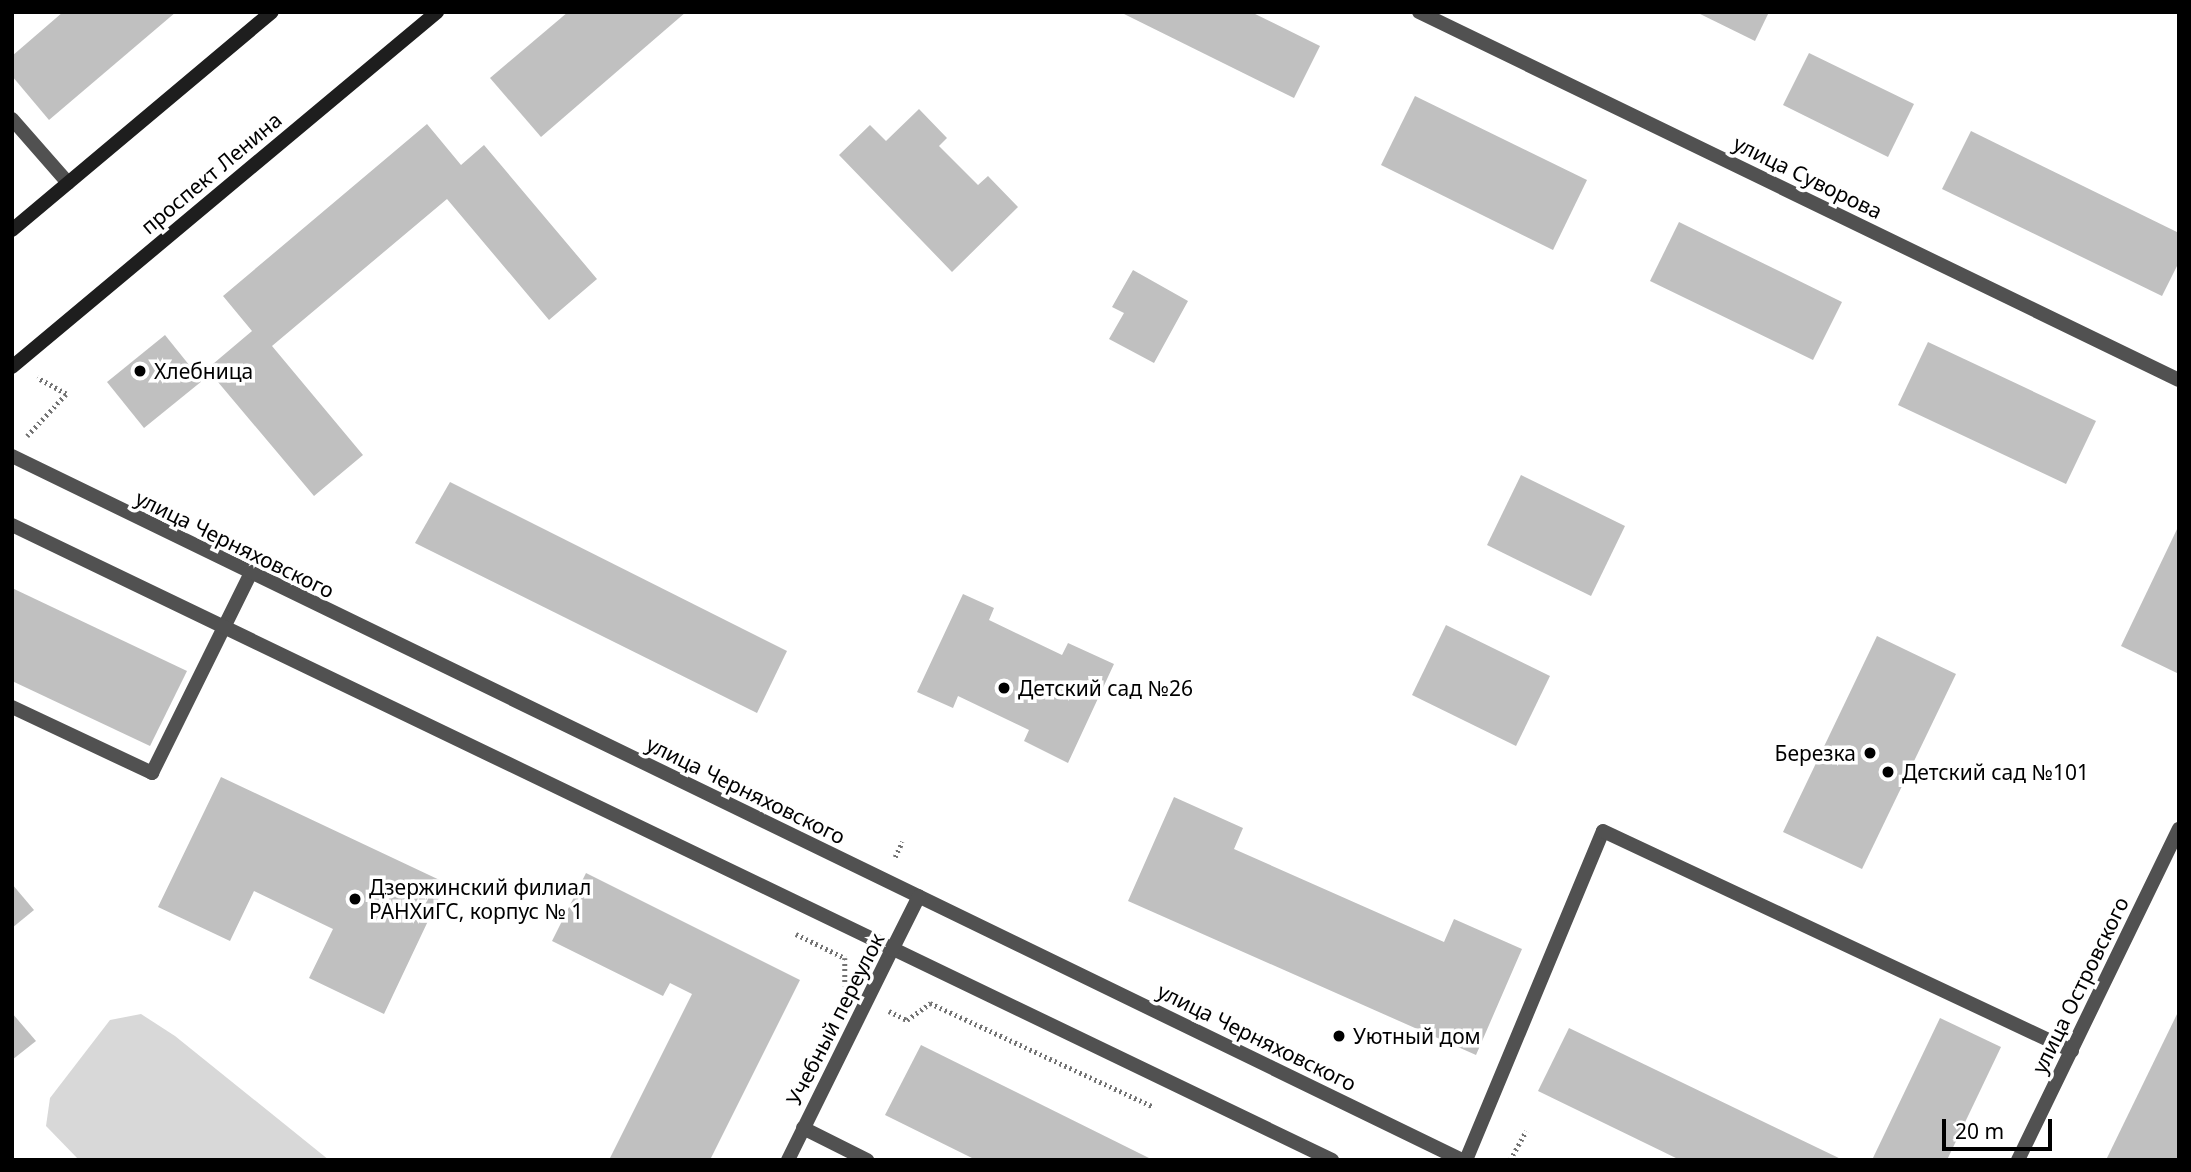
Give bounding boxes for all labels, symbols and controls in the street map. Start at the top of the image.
street label: проспект Ленина [136,107,286,239]
street label: улица Суворова [1730,130,1886,224]
place label: Хлебница [154,358,253,384]
marker: Хлебница [132,363,148,379]
street label: улица Черняховского [131,485,339,603]
place label: Детский сад №26 [1018,675,1193,701]
marker: Детский сад №26 [996,680,1012,696]
street label: улица Черняховского [642,731,850,849]
place label: Березка [1775,740,1856,766]
marker: Березка [1862,745,1878,761]
place label: Детский сад №101 [1902,759,2089,785]
marker: Детский сад №101 [1880,764,1896,780]
place label: Дзержинский филиал РАНХиГС, корпус № 1 [369,874,591,924]
marker: Дзержинский филиал РАНХиГС, корпус № 1 [347,891,363,907]
street label: улица Островского [2026,893,2134,1077]
street label: Учебный переулок [781,929,889,1109]
street label: улица Черняховского [1153,978,1361,1096]
place label: Уютный дом [1353,1023,1481,1049]
marker: Уютный дом [1331,1028,1347,1044]
scale bar [1946,1106,2056,1150]
text: 20 m [1955,1117,2004,1145]

